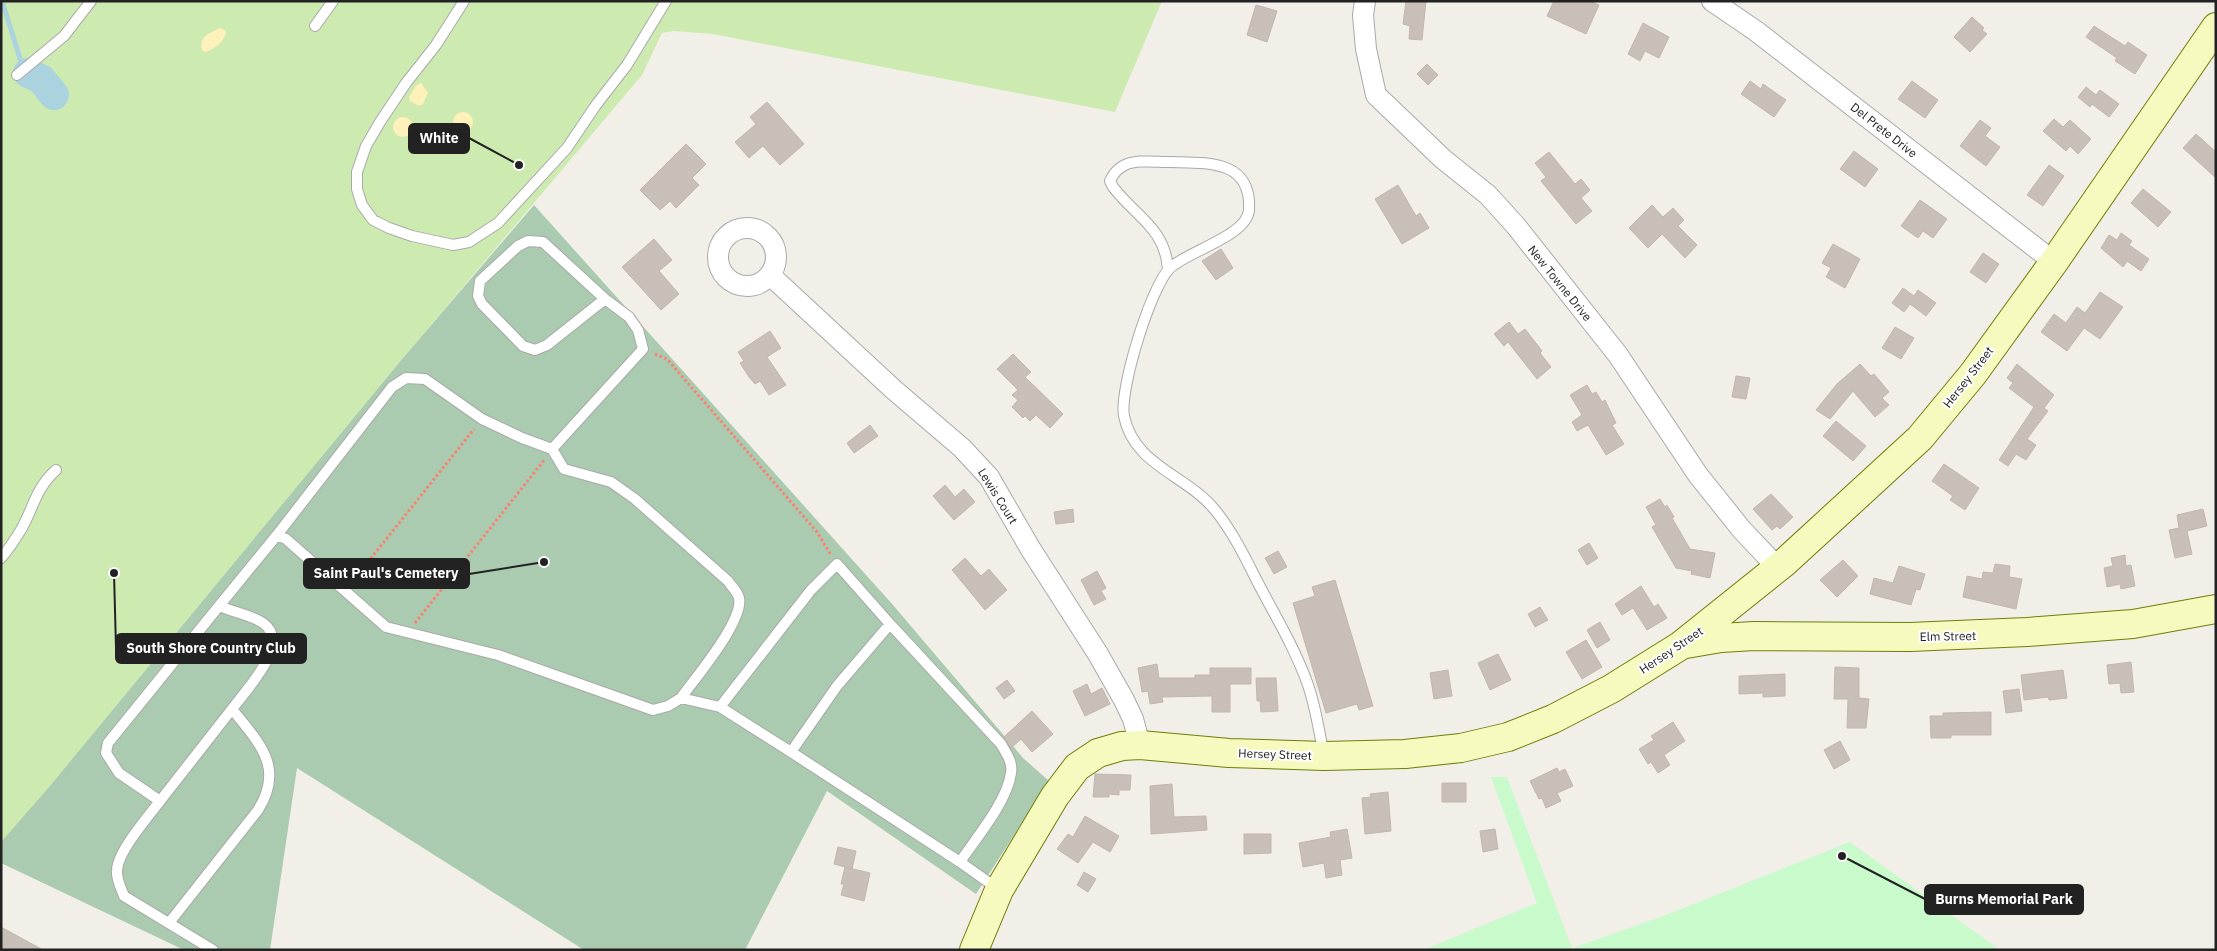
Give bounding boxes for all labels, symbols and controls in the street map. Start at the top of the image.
street label: Del Prete Drive [1848,99,1921,161]
callout: White [409,124,469,153]
text: White [419,129,459,147]
street label: New Towne Drive [1525,242,1595,324]
street label: Hersey Street [1939,343,1997,411]
street label: Lewis Court [975,465,1021,527]
callout: Saint Paul's Cemetery [304,559,469,588]
text: Saint Paul's Cemetery [313,564,459,582]
street label: Hersey Street [1636,623,1706,677]
street label: Elm Street [1920,628,1976,644]
callout: South Shore Country Club [116,634,306,663]
text: South Shore Country Club [126,639,296,657]
street label: Hersey Street [1238,745,1312,763]
callout: Burns Memorial Park [1925,885,2083,914]
text: Burns Memorial Park [1935,890,2074,908]

